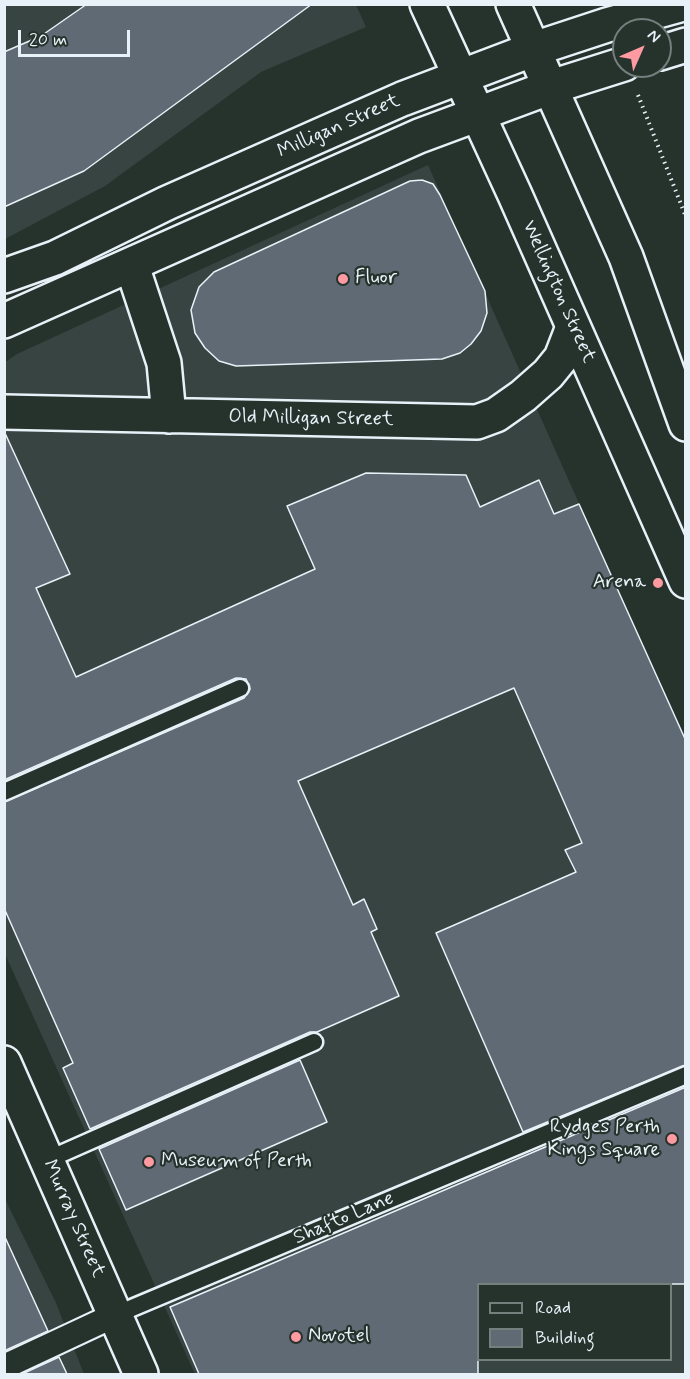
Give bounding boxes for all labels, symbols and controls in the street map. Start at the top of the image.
scale bar [21,18,134,56]
north arrow [612,18,672,78]
text: N [642,25,665,48]
text: 20 m [29,28,67,52]
street label: Milligan Street [274,89,404,165]
street label: Wellington Street [516,217,600,367]
place label: Fluor [355,267,397,291]
marker: Fluor [336,272,350,286]
street label: Old Milligan Street [228,406,394,432]
place label: Arena [593,571,646,595]
marker: Arena [651,576,665,590]
place label: Rydges Perth Kings Square [547,1116,660,1163]
marker: Rydges Perth Kings Square [665,1132,679,1146]
place label: Museum of Perth [161,1150,312,1174]
marker: Museum of Perth [142,1155,156,1169]
street label: Murray Street [36,1157,110,1281]
street label: Shafto Lane [290,1187,398,1251]
legend [477,1283,672,1361]
text: Road [535,1296,571,1320]
place label: Novotel [308,1325,370,1349]
text: Building [535,1326,595,1350]
marker: Novotel [289,1330,303,1344]

